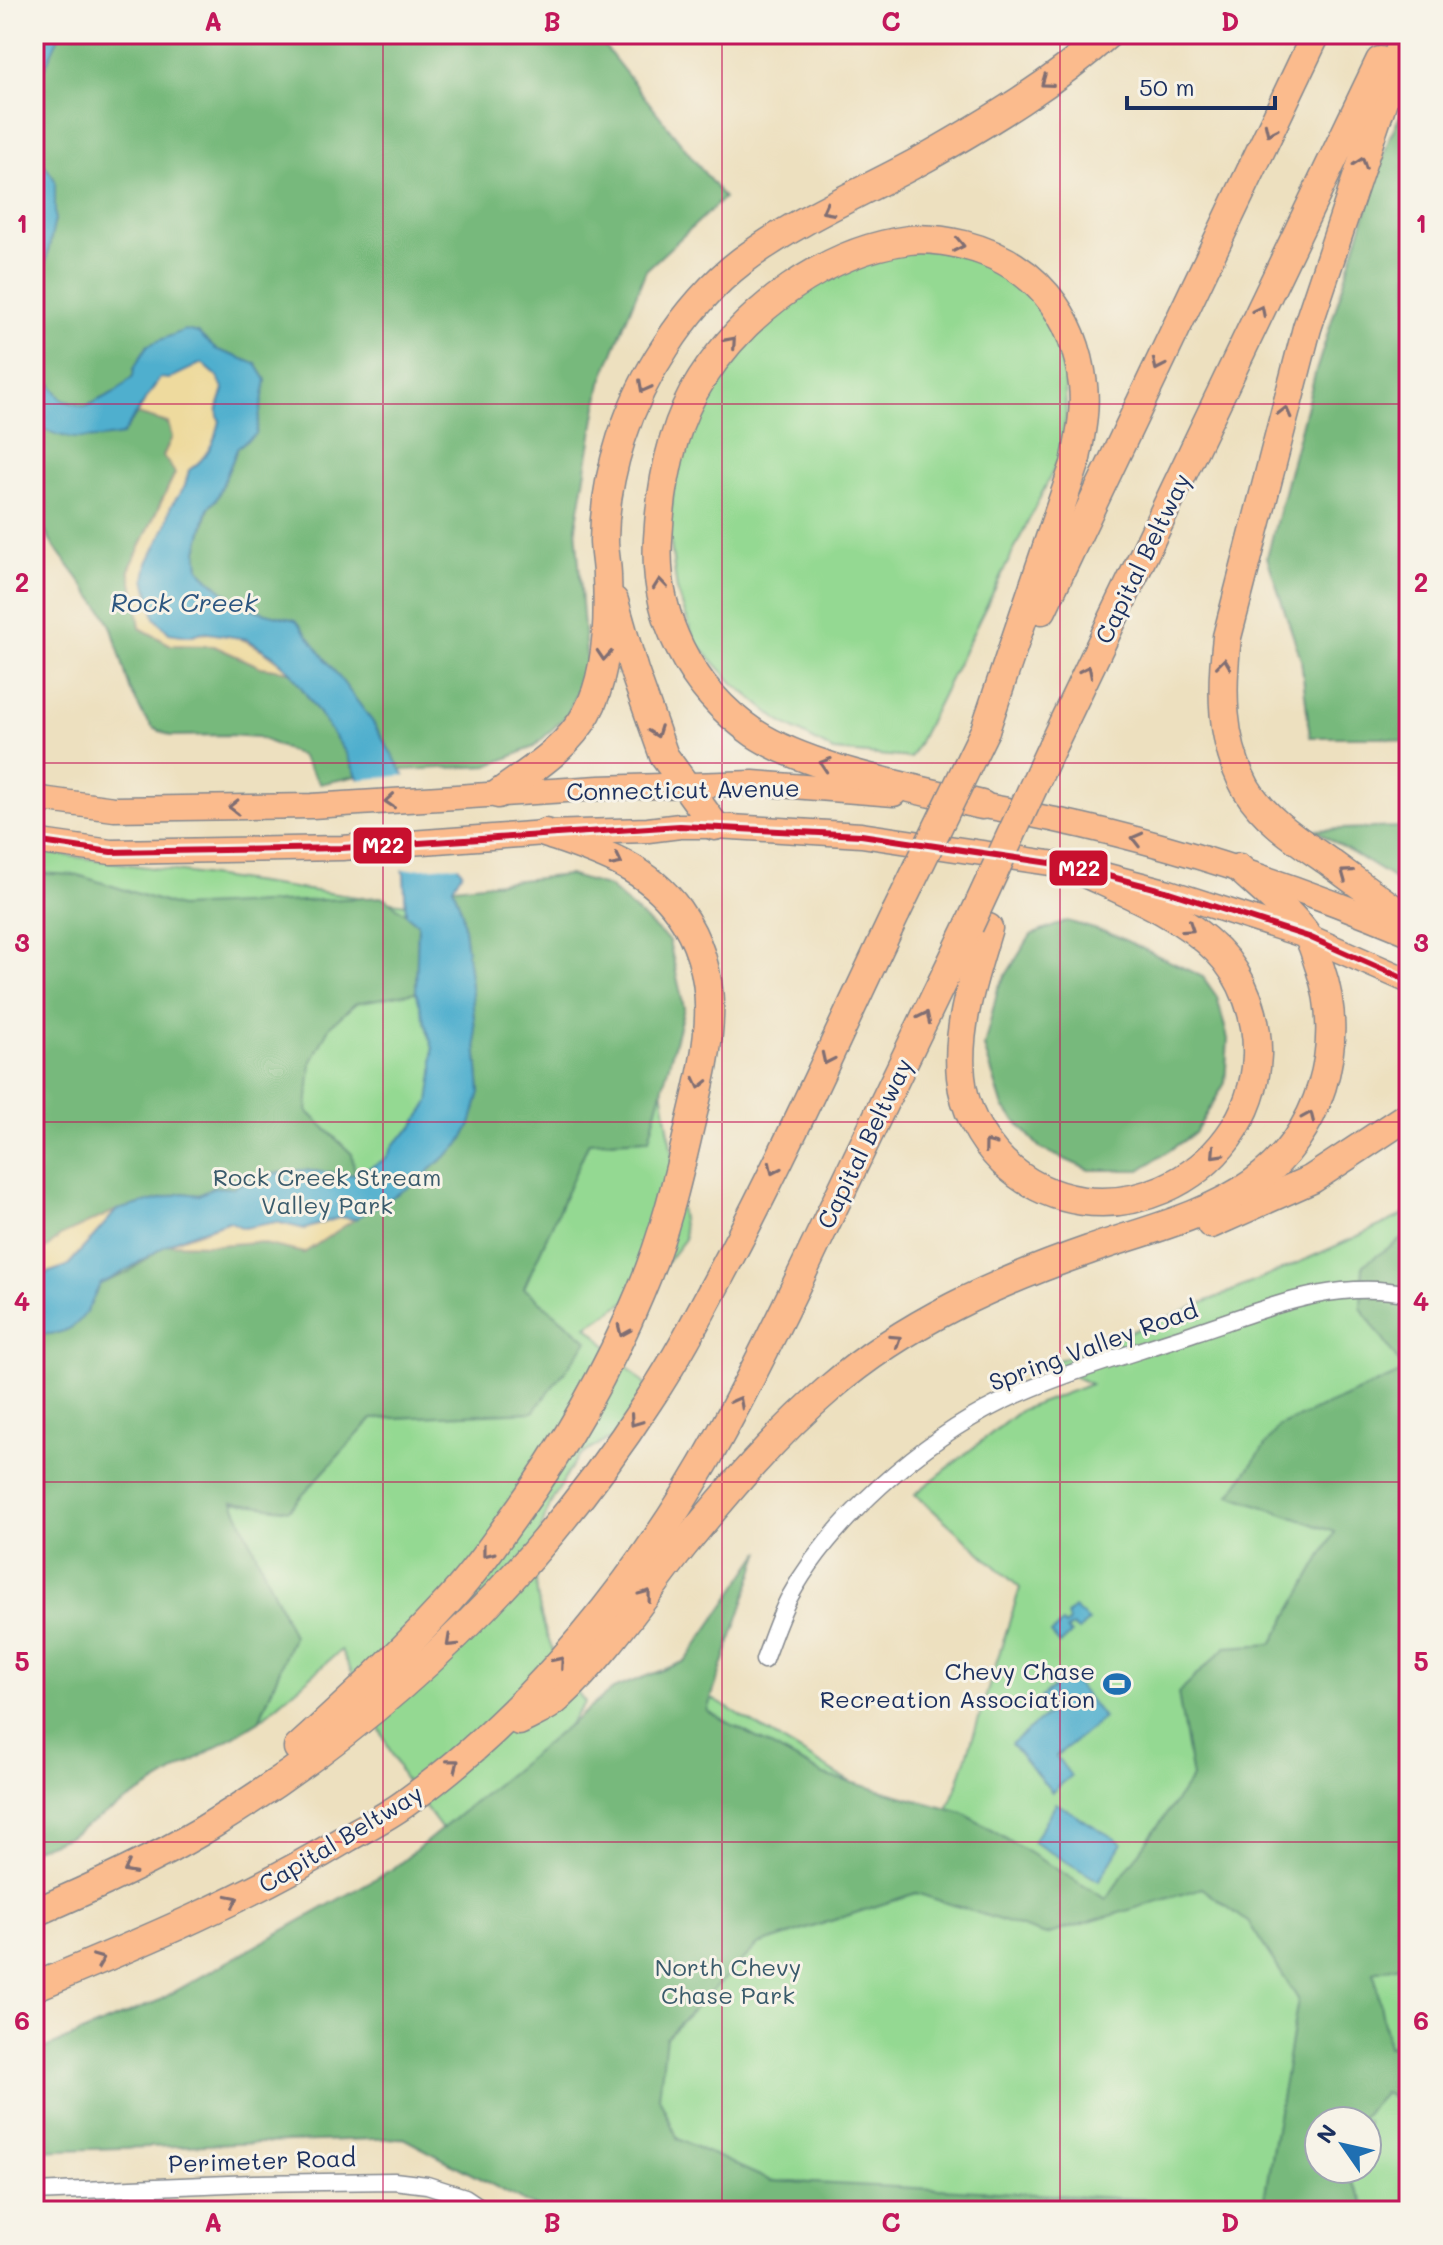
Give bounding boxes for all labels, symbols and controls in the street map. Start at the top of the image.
text: A [204,4,222,38]
text: B [543,4,561,38]
text: C [881,4,901,38]
text: D [1221,4,1239,38]
scale bar [1127,60,1275,110]
text: 50 m [1139,71,1195,102]
one-way arrow [1040,72,1055,87]
one-way arrow [1264,121,1280,136]
one-way arrow [1351,157,1367,171]
one-way arrow [821,200,835,216]
text: 1 [16,206,28,240]
text: 1 [1415,206,1427,240]
one-way arrow [952,236,966,253]
one-way arrow [1250,304,1266,319]
one-way arrow [721,336,736,351]
one-way arrow [1152,356,1168,371]
one-way arrow [638,379,653,393]
one-way arrow [1276,405,1293,419]
street label: Capital Beltway [1087,468,1197,648]
text: 2 [15,565,29,599]
text: 2 [1414,565,1428,599]
one-way arrow [651,577,668,590]
water label: Rock Creek [110,585,259,619]
one-way arrow [596,649,613,662]
one-way arrow [1215,657,1232,671]
one-way arrow [1078,665,1093,680]
one-way arrow [646,724,662,738]
one-way arrow [819,757,833,773]
street label: Connecticut Avenue [566,771,800,807]
one-way arrow [383,792,396,809]
one-way arrow [227,798,240,816]
line badge: M22 [352,826,413,865]
text: M22 [362,830,404,859]
one-way arrow [1130,831,1144,848]
line badge: M22 [1048,849,1109,887]
one-way arrow [609,851,624,866]
text: M22 [1058,853,1100,882]
one-way arrow [1340,869,1354,884]
one-way arrow [1180,918,1195,933]
text: 3 [14,925,30,959]
text: 3 [1413,925,1429,959]
one-way arrow [915,1011,931,1026]
one-way arrow [821,1051,837,1066]
street label: Capital Beltway [809,1053,919,1233]
one-way arrow [692,1076,709,1090]
one-way arrow [1299,1111,1315,1125]
one-way arrow [984,1139,999,1154]
one-way arrow [1211,1144,1226,1158]
park label: Rock Creek Stream Valley Park [213,1161,441,1220]
one-way arrow [768,1161,784,1176]
text: 4 [14,1284,30,1318]
text: 4 [1413,1284,1429,1318]
street label: Spring Valley Road [984,1293,1202,1397]
one-way arrow [617,1323,633,1337]
one-way arrow [888,1335,902,1350]
one-way arrow [728,1396,743,1411]
one-way arrow [630,1413,645,1427]
one-way arrow [483,1543,497,1558]
one-way arrow [637,1589,651,1604]
one-way arrow [446,1632,460,1647]
text: 5 [14,1644,30,1678]
text: 5 [1413,1644,1429,1678]
place label: Chevy Chase Recreation Association [820,1655,1095,1714]
one-way arrow [549,1657,564,1671]
sports icon: Chevy Chase Recreation Association [1102,1669,1132,1699]
one-way arrow [445,1760,460,1774]
street label: Capital Beltway [252,1777,428,1899]
one-way arrow [122,1860,137,1875]
one-way arrow [225,1894,240,1910]
park label: North Chevy Chase Park [655,1951,801,2010]
one-way arrow [91,1954,105,1970]
text: 6 [14,2003,30,2037]
text: 6 [1413,2003,1429,2037]
north arrow [1303,2105,1383,2185]
text: N [1309,2119,1343,2149]
street label: Perimeter Road [168,2141,356,2179]
text: A [204,2205,222,2239]
text: B [543,2205,561,2239]
text: C [881,2205,901,2239]
text: D [1221,2205,1239,2239]

